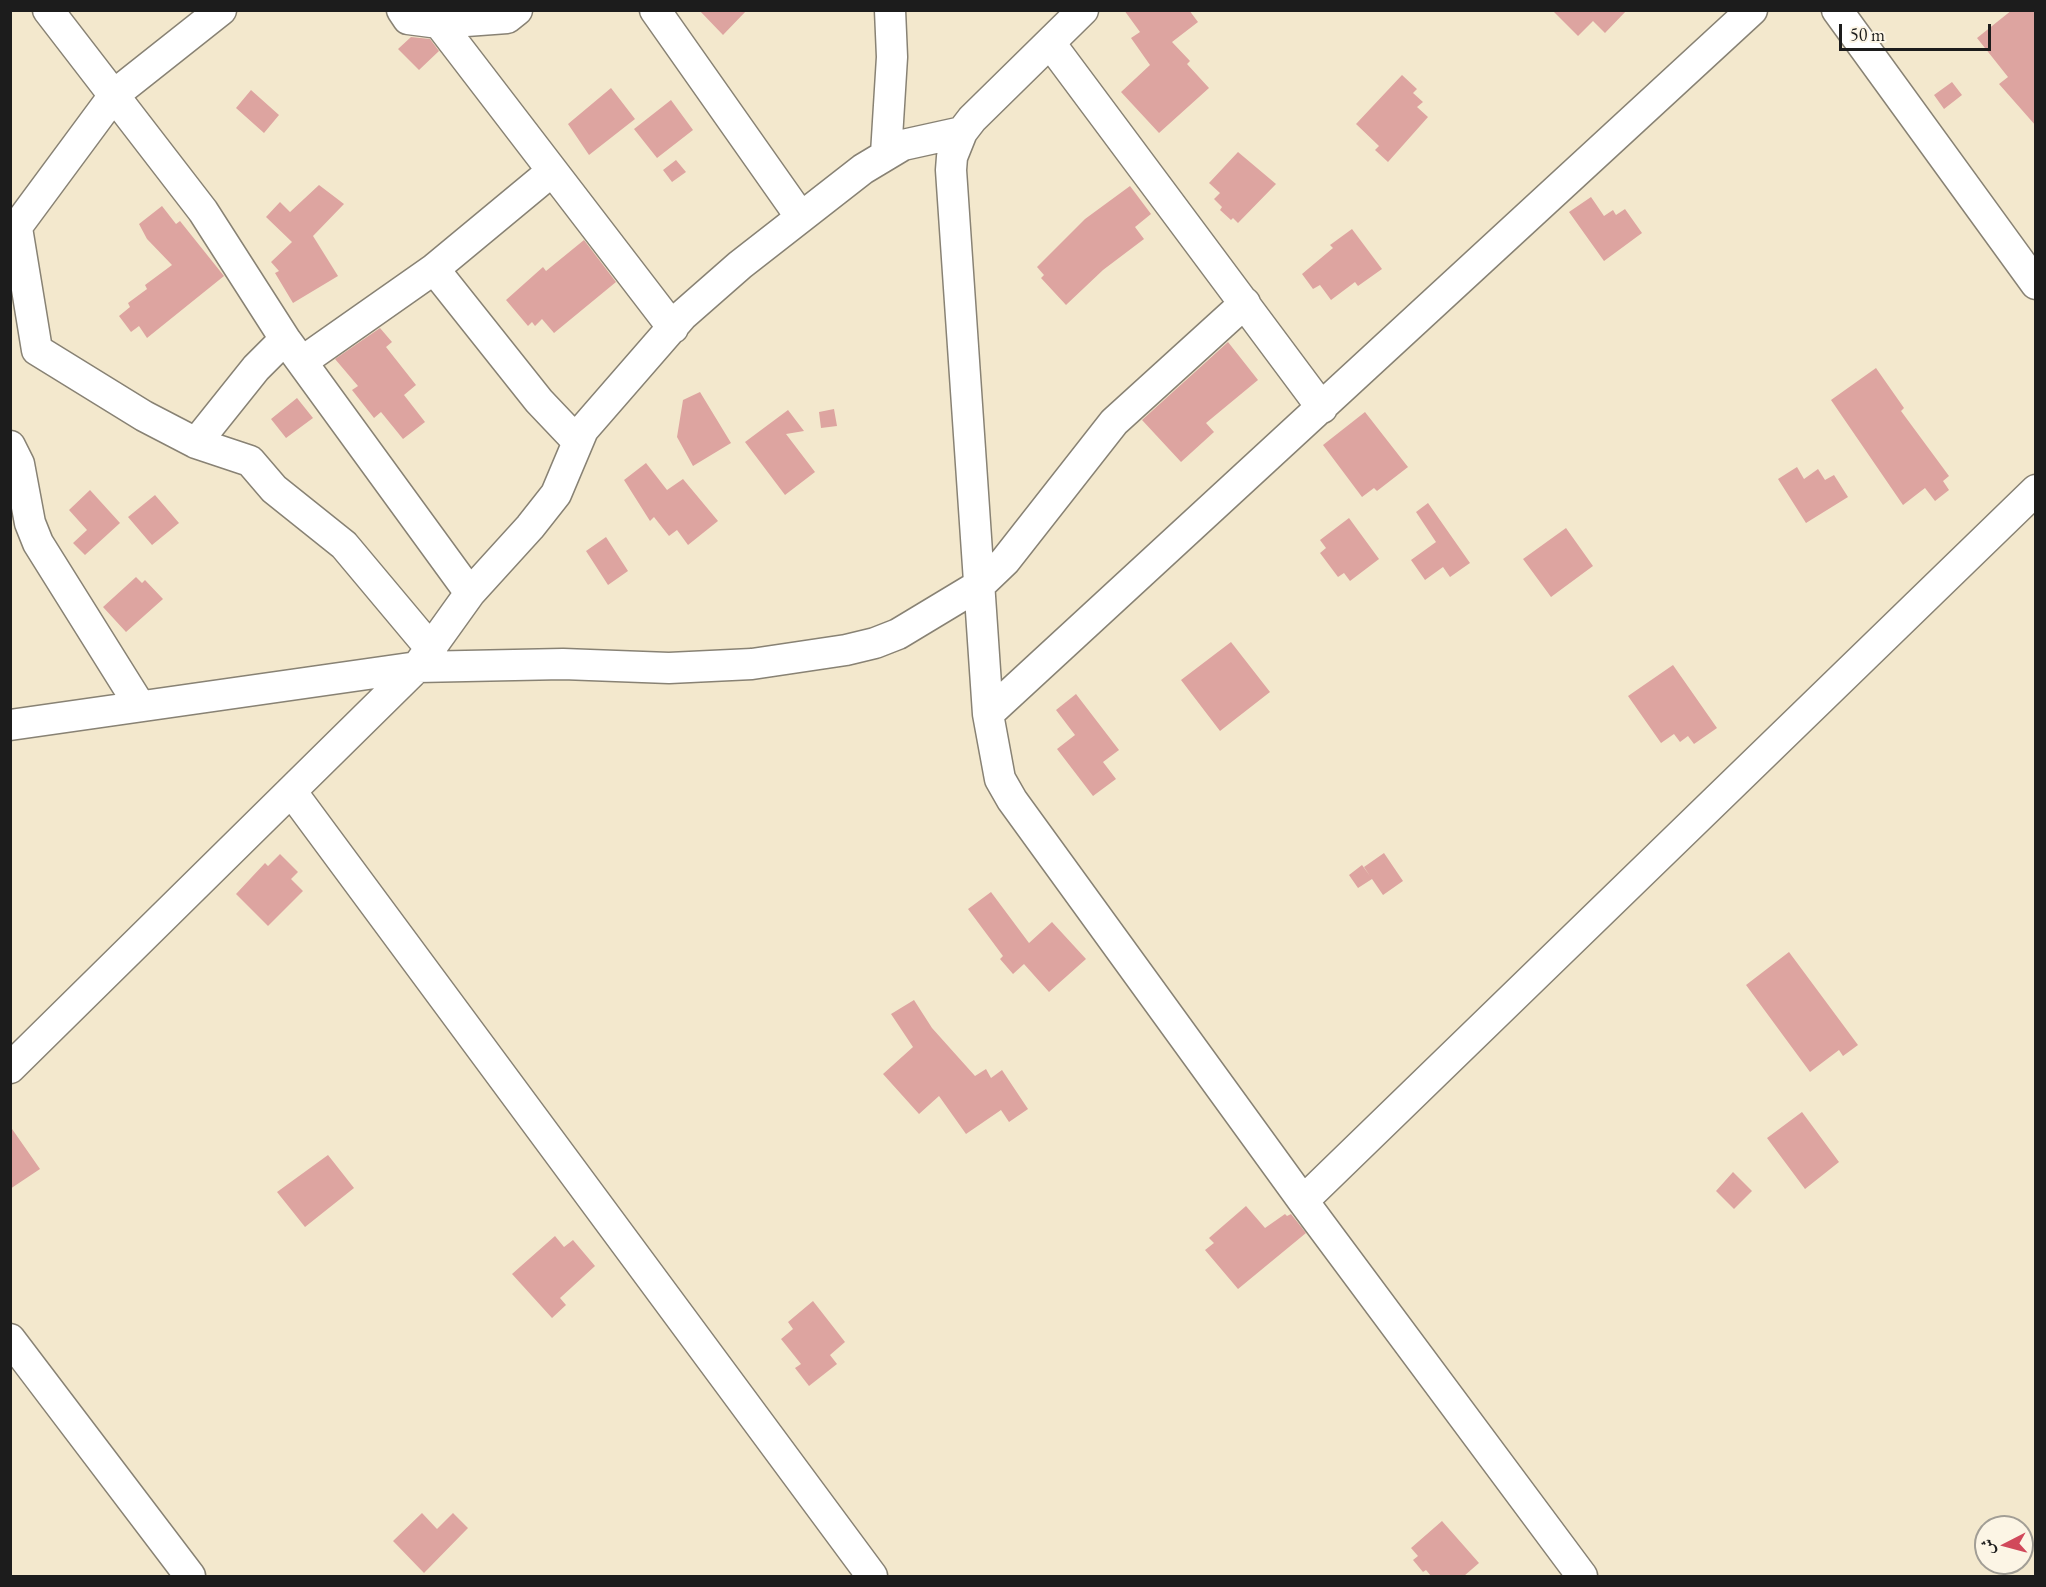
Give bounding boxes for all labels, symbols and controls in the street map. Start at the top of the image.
scale bar [1842,12,1994,50]
text: 50 m [1850,23,1885,46]
north arrow [1974,1515,2034,1575]
text: ش [1976,1538,1999,1556]

